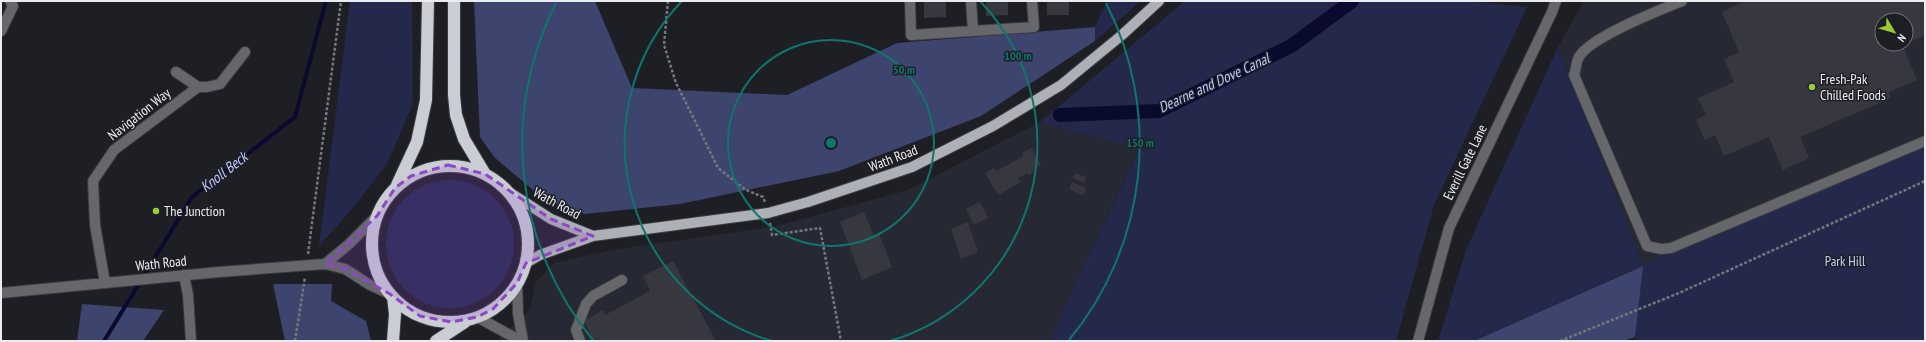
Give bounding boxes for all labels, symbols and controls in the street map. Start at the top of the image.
north arrow [1874,12,1914,52]
text: N [1895,32,1909,45]
text: 100 m [1004,48,1032,63]
water label: Dearne and Dove Canal [1155,48,1274,117]
text: 50 m [893,62,915,77]
place label: Fresh-Pak Chilled Foods [1820,70,1886,104]
marker: Fresh-Pak Chilled Foods [1807,82,1817,92]
street label: Navigation Way [104,83,175,144]
street label: Everill Gate Lane [1439,121,1491,203]
text: 150 m [1126,135,1154,150]
centre of rings [824,136,838,150]
street label: Wath Road [866,140,920,176]
water label: Knoll Beck [196,146,253,196]
street label: Wath Road [530,183,584,223]
place label: The Junction [164,202,225,220]
marker: The Junction [151,206,161,216]
street label: Wath Road [134,251,188,275]
park label: Park Hill [1825,252,1866,270]

